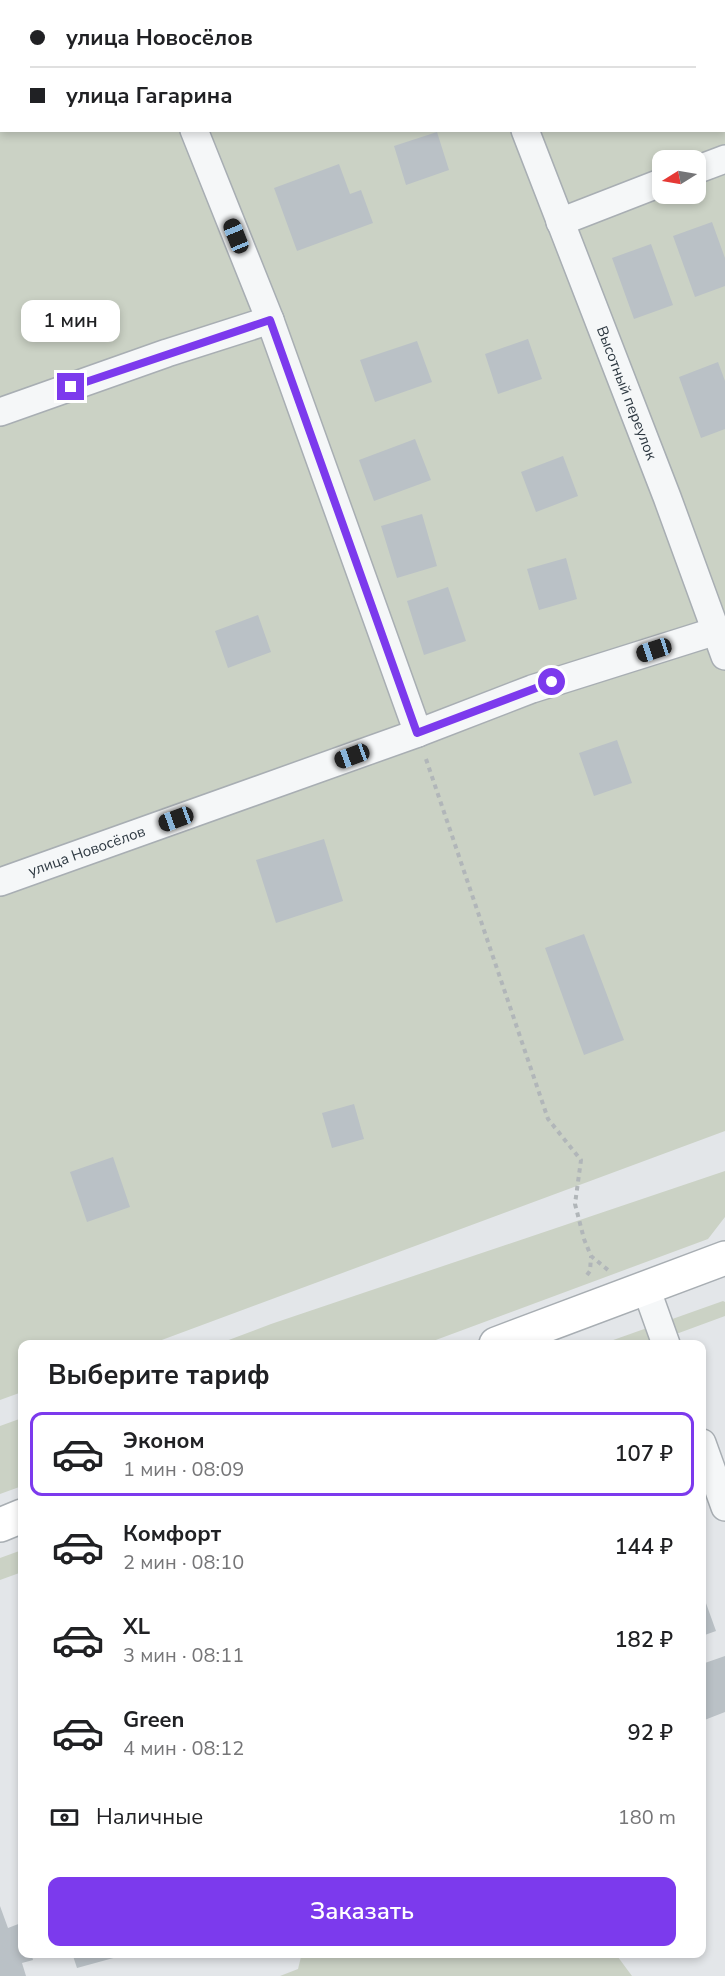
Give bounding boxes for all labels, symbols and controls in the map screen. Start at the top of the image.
text: улица Новосёлов [66,23,253,53]
text: улица Гагарина [66,81,233,111]
north arrow [652,150,706,204]
map controls [652,150,706,204]
car [221,216,251,256]
callout: 1 мин [22,300,121,342]
text: 1 мин [43,307,98,334]
street label: Высотный переулок [592,323,662,463]
route end [57,373,84,400]
car [634,636,674,664]
route start [538,668,565,695]
car [332,741,372,771]
car [156,804,196,834]
street label: улица Новосёлов [25,821,148,881]
text: Выберите тариф [48,1357,270,1394]
text: Эконом [123,1426,205,1456]
icon: car [51,1427,105,1481]
text: 107 ₽ [614,1439,673,1469]
text: 1 мин · 08:09 [123,1456,244,1483]
text: Комфорт [123,1519,221,1549]
icon: car [51,1520,105,1574]
text: 144 ₽ [614,1532,673,1562]
text: 2 мин · 08:10 [123,1549,244,1576]
text: XL [123,1612,150,1642]
icon: car [51,1613,105,1667]
text: 182 ₽ [614,1625,673,1655]
text: 3 мин · 08:11 [123,1642,244,1669]
text: Green [123,1705,184,1735]
icon: car [51,1706,105,1760]
text: 92 ₽ [628,1718,673,1748]
text: 4 мин · 08:12 [123,1735,244,1762]
icon: cash [48,1801,81,1834]
text: Наличные [96,1802,203,1832]
text: 180 m [618,1804,676,1831]
button: Заказать [48,1877,676,1946]

